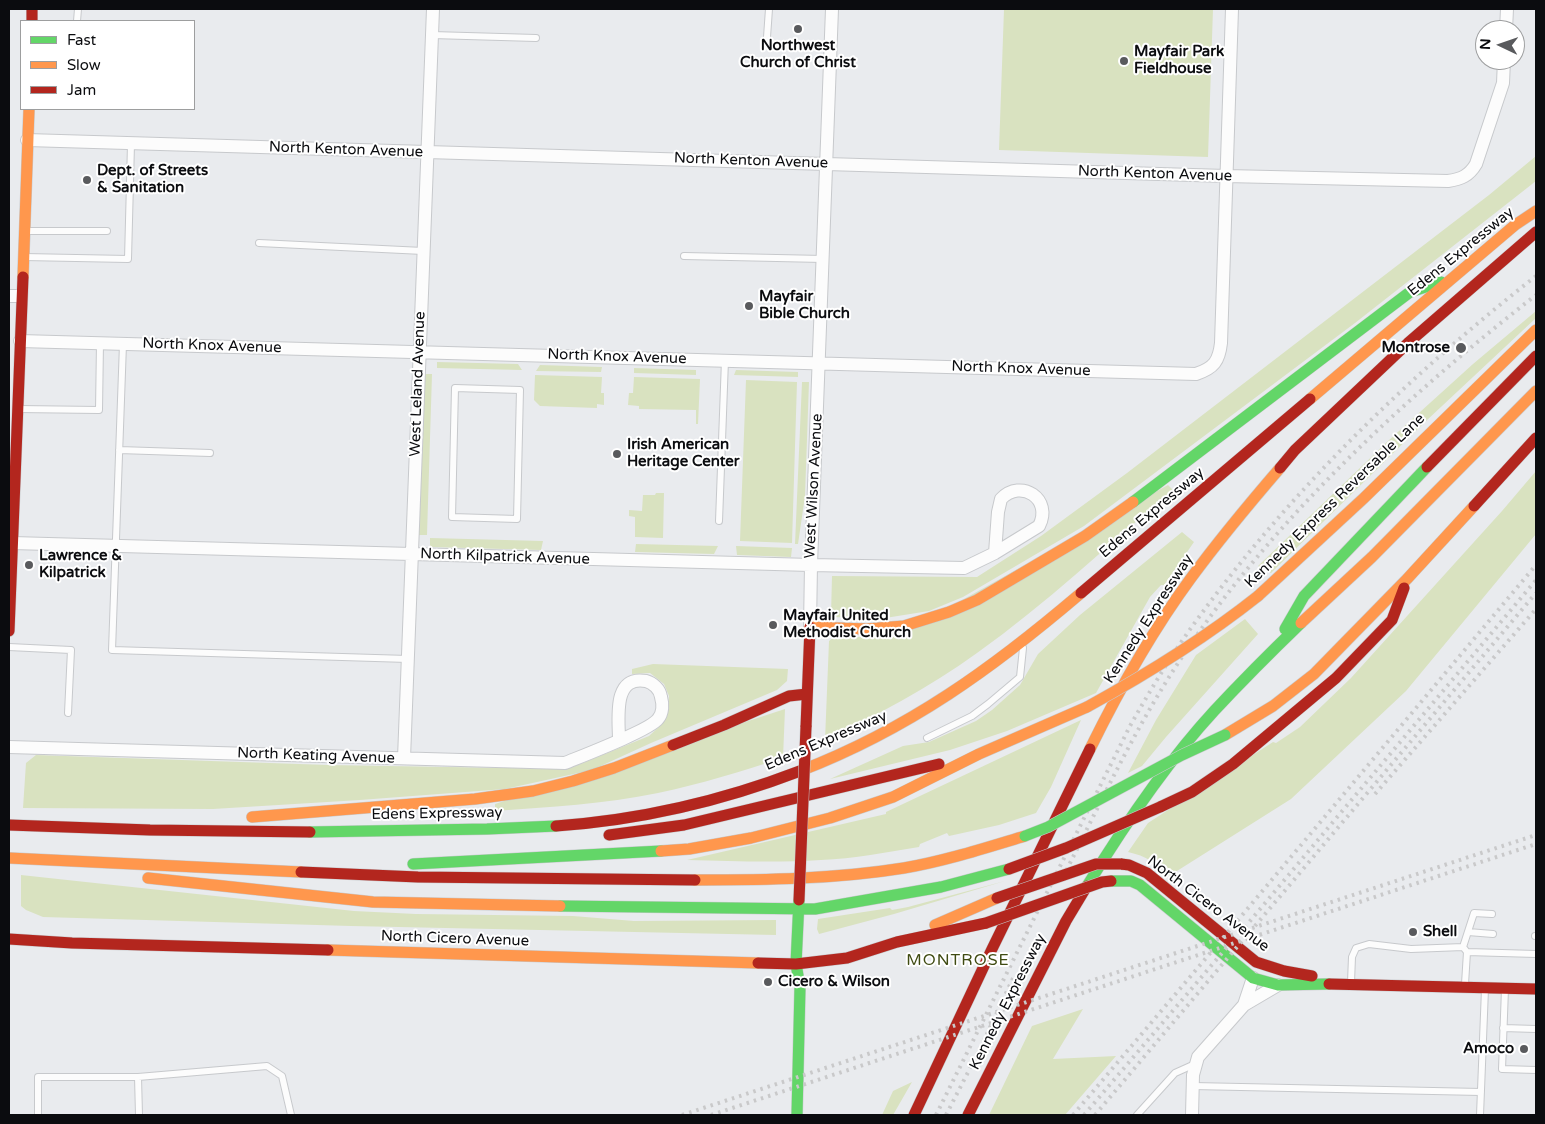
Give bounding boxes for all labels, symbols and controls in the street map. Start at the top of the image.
legend [20,20,195,110]
north arrow [1475,20,1525,70]
marker: Northwest Church of Christ [792,23,804,35]
text: Fast [67,31,96,49]
place label: Northwest Church of Christ [740,37,856,72]
text: N [1477,38,1494,50]
place label: Mayfair Park Fieldhouse [1134,43,1224,78]
marker: Mayfair Park Fieldhouse [1118,55,1130,67]
text: Slow [67,56,101,74]
text: Jam [67,81,96,99]
street label: North Kenton Avenue [269,138,423,162]
street label: North Kenton Avenue [674,149,828,173]
place label: Dept. of Streets & Sanitation [97,162,208,197]
street label: North Kenton Avenue [1078,162,1232,186]
marker: Dept. of Streets & Sanitation [81,174,93,186]
street label: Edens Expressway [1404,204,1518,300]
place label: Mayfair Bible Church [759,288,850,323]
marker: Mayfair Bible Church [743,300,755,312]
street label: West Leland Avenue [406,311,430,457]
street label: North Knox Avenue [142,335,282,357]
place label: Montrose [1382,339,1450,357]
marker: Montrose [1454,341,1468,355]
street label: North Knox Avenue [547,346,687,368]
street label: North Knox Avenue [951,358,1091,380]
street label: Kennedy Express Reversable Lane [1241,410,1429,592]
street label: West Wilson Avenue [801,413,827,559]
place label: Irish American Heritage Center [627,436,740,471]
marker: Irish American Heritage Center [611,448,623,460]
street label: Edens Expressway [1096,464,1208,562]
street label: North Kilpatrick Avenue [420,545,590,569]
place label: Lawrence & Kilpatrick [39,547,122,582]
street label: Kennedy Expressway [1101,551,1197,687]
marker: Lawrence & Kilpatrick [23,559,35,571]
place label: Mayfair United Methodist Church [783,607,911,642]
marker: Mayfair United Methodist Church [767,619,779,631]
street label: Edens Expressway [762,707,890,775]
street label: North Keating Avenue [237,744,395,768]
street label: Edens Expressway [371,804,503,824]
street label: North Cicero Avenue [1143,852,1273,956]
place label: Shell [1423,923,1457,941]
marker: Shell [1407,926,1419,938]
street label: North Cicero Avenue [381,927,529,951]
street label: Kennedy Expressway [966,931,1050,1073]
district label: MONTROSE [905,951,1011,971]
place label: Cicero & Wilson [778,973,890,991]
marker: Cicero & Wilson [762,976,774,988]
place label: Amoco [1463,1040,1514,1058]
marker: Amoco [1518,1043,1530,1055]

